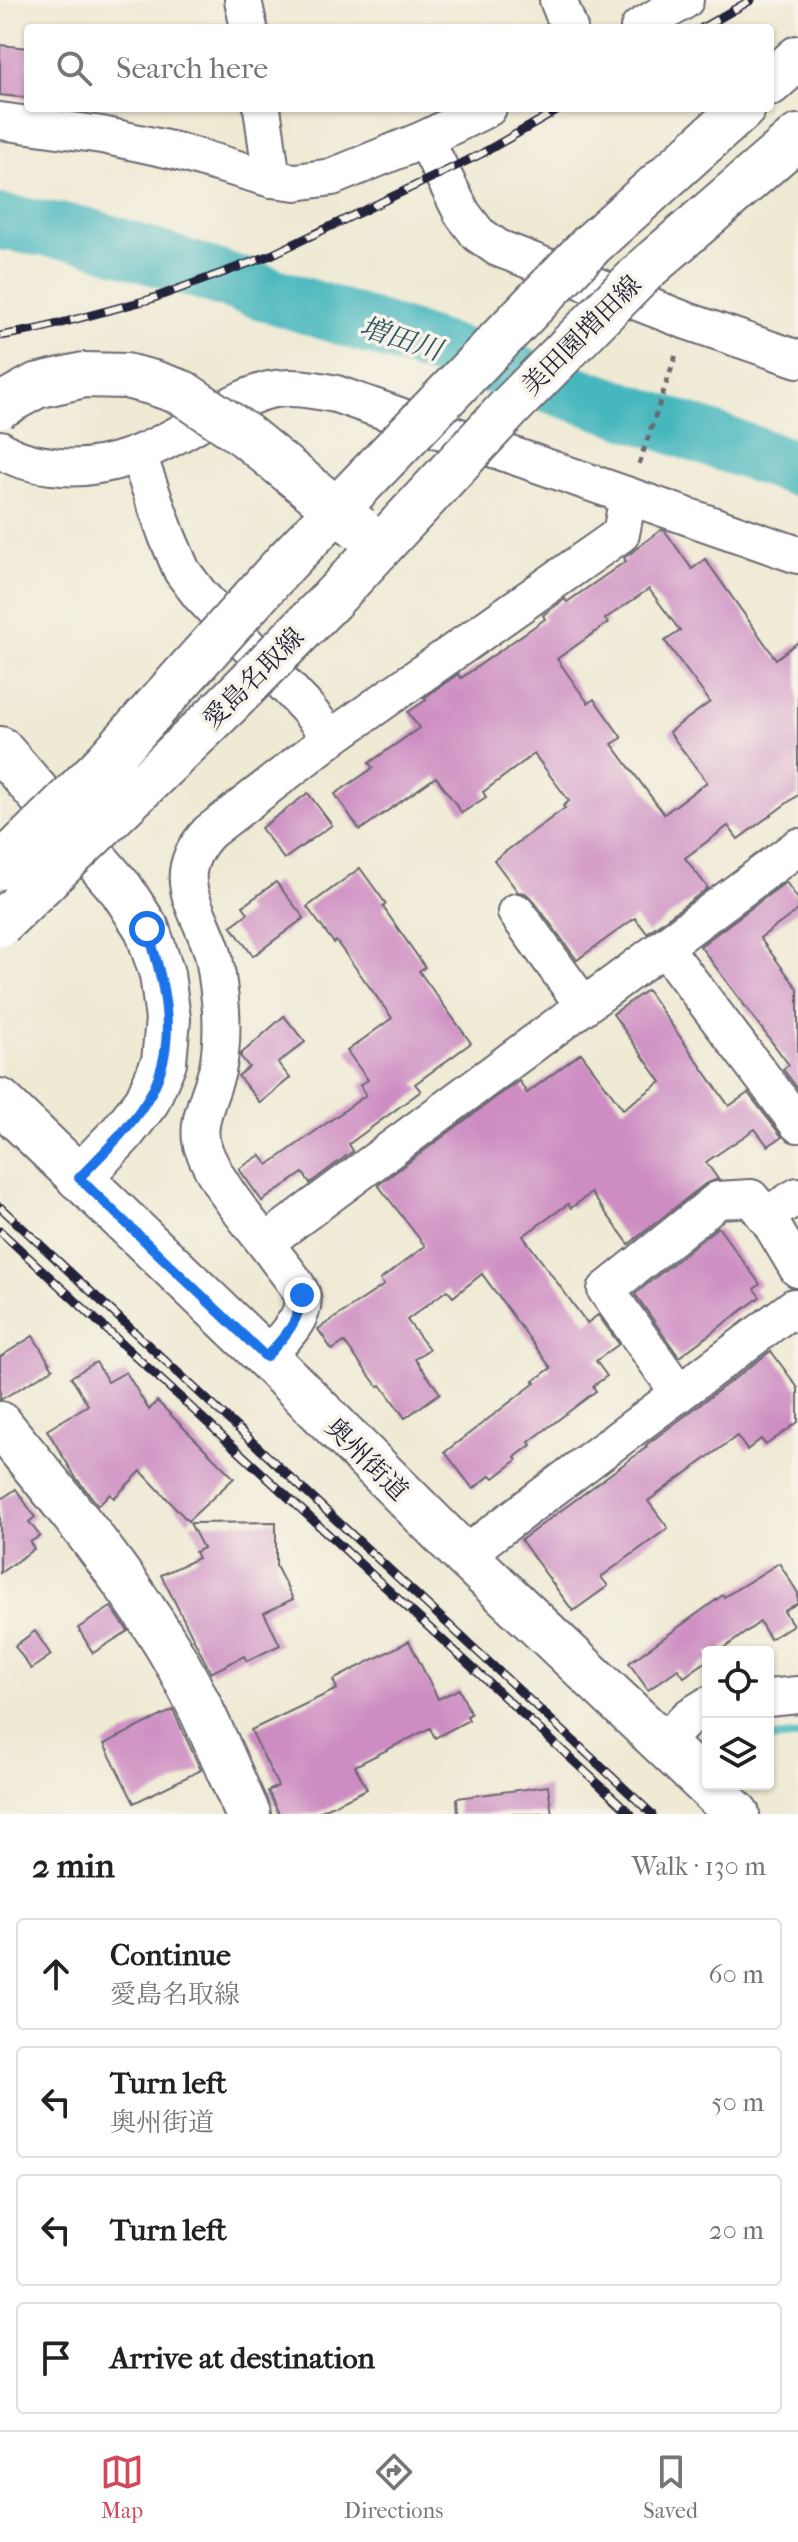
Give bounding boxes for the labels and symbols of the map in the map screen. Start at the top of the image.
street label: 美田園増田線 [515,269,647,401]
water label: 増田川 [356,310,449,368]
street label: 愛島名取線 [196,621,310,735]
route start [129,911,165,947]
route end [284,1277,320,1313]
street label: 奥州街道 [319,1412,414,1507]

